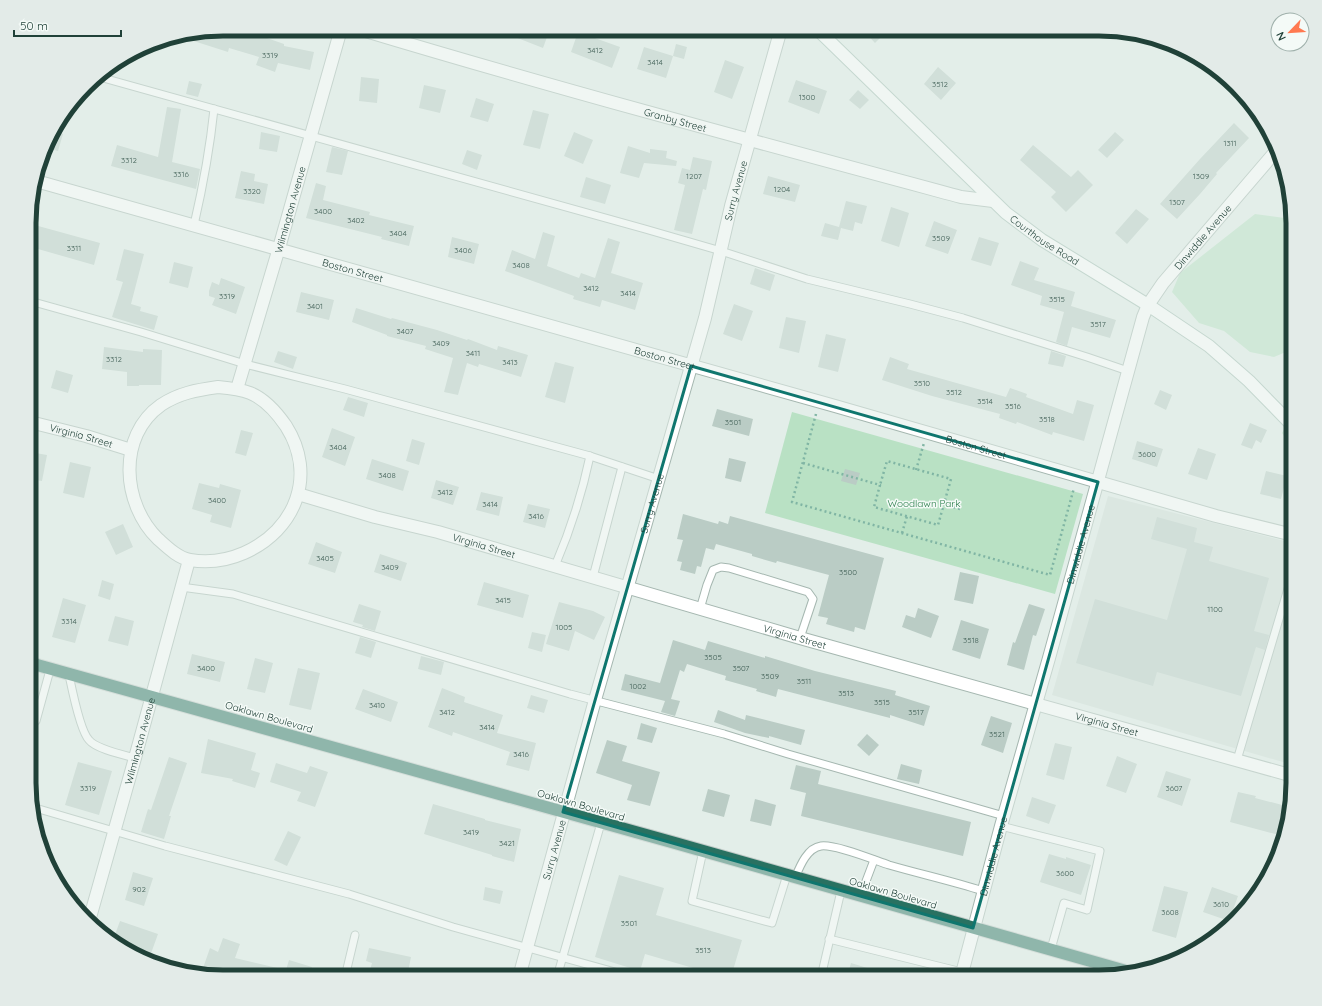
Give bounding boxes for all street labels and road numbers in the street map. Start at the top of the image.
street label: Granby Street [642,105,709,135]
street label: Surry Avenue [721,159,750,222]
street label: Wilmington Avenue [271,164,308,255]
street label: Dinwiddie Avenue [1171,201,1234,272]
street label: Courthouse Road [1008,212,1082,268]
street label: Boston Street [321,255,385,285]
street label: Boston Street [633,343,697,373]
street label: Virginia Street [48,421,115,451]
street label: Boston Street [944,432,1009,462]
street label: Surry Avenue [637,471,667,535]
street label: Dinwiddie Avenue [1063,503,1098,585]
street label: Virginia Street [451,530,518,561]
street label: Virginia Street [762,621,828,652]
street label: Wilmington Avenue [121,696,158,786]
street label: Oaklawn Boulevard [224,698,314,736]
street label: Virginia Street [1074,709,1141,739]
street label: Oaklawn Boulevard [536,786,626,824]
street label: Dinwiddie Avenue [976,815,1010,897]
street label: Surry Avenue [539,818,568,881]
street label: Oaklawn Boulevard [848,874,938,912]

